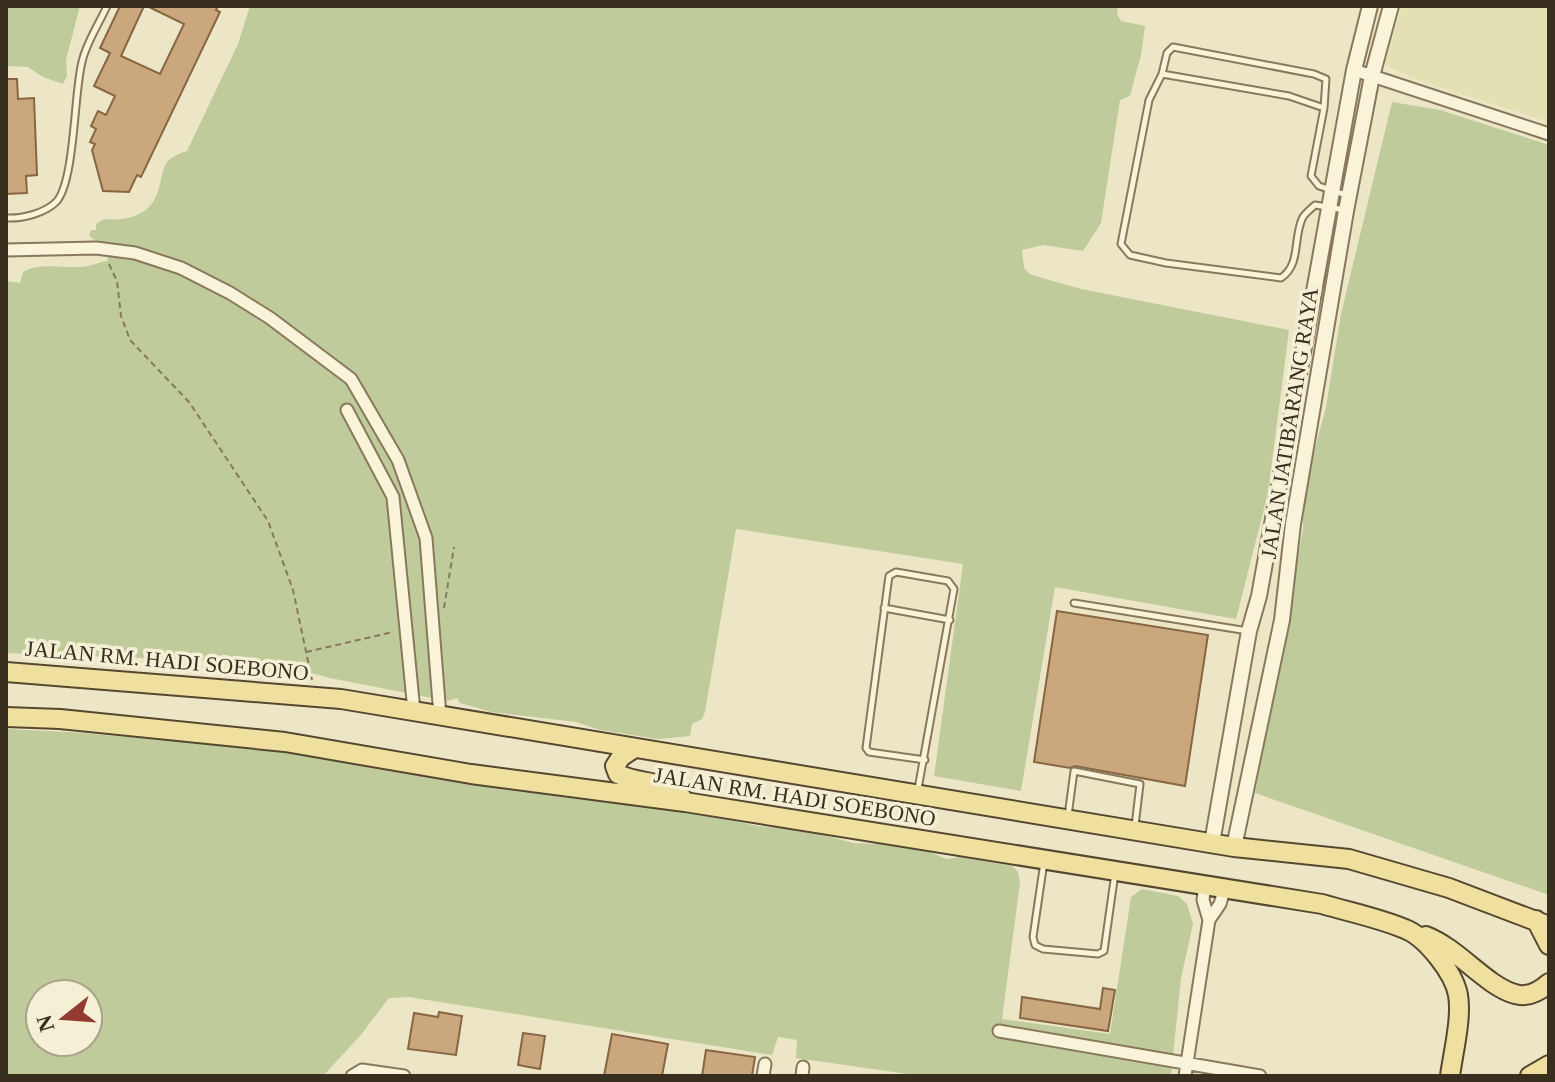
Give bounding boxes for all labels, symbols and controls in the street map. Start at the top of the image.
street label: JALAN JATIBARANG RAYA [1256,286,1323,560]
street label: JALAN RM. HADI SOEBONO [24,636,310,685]
street label: JALAN RM. HADI SOEBONO [652,762,938,831]
north arrow [24,978,104,1058]
text: N [31,1012,60,1035]

